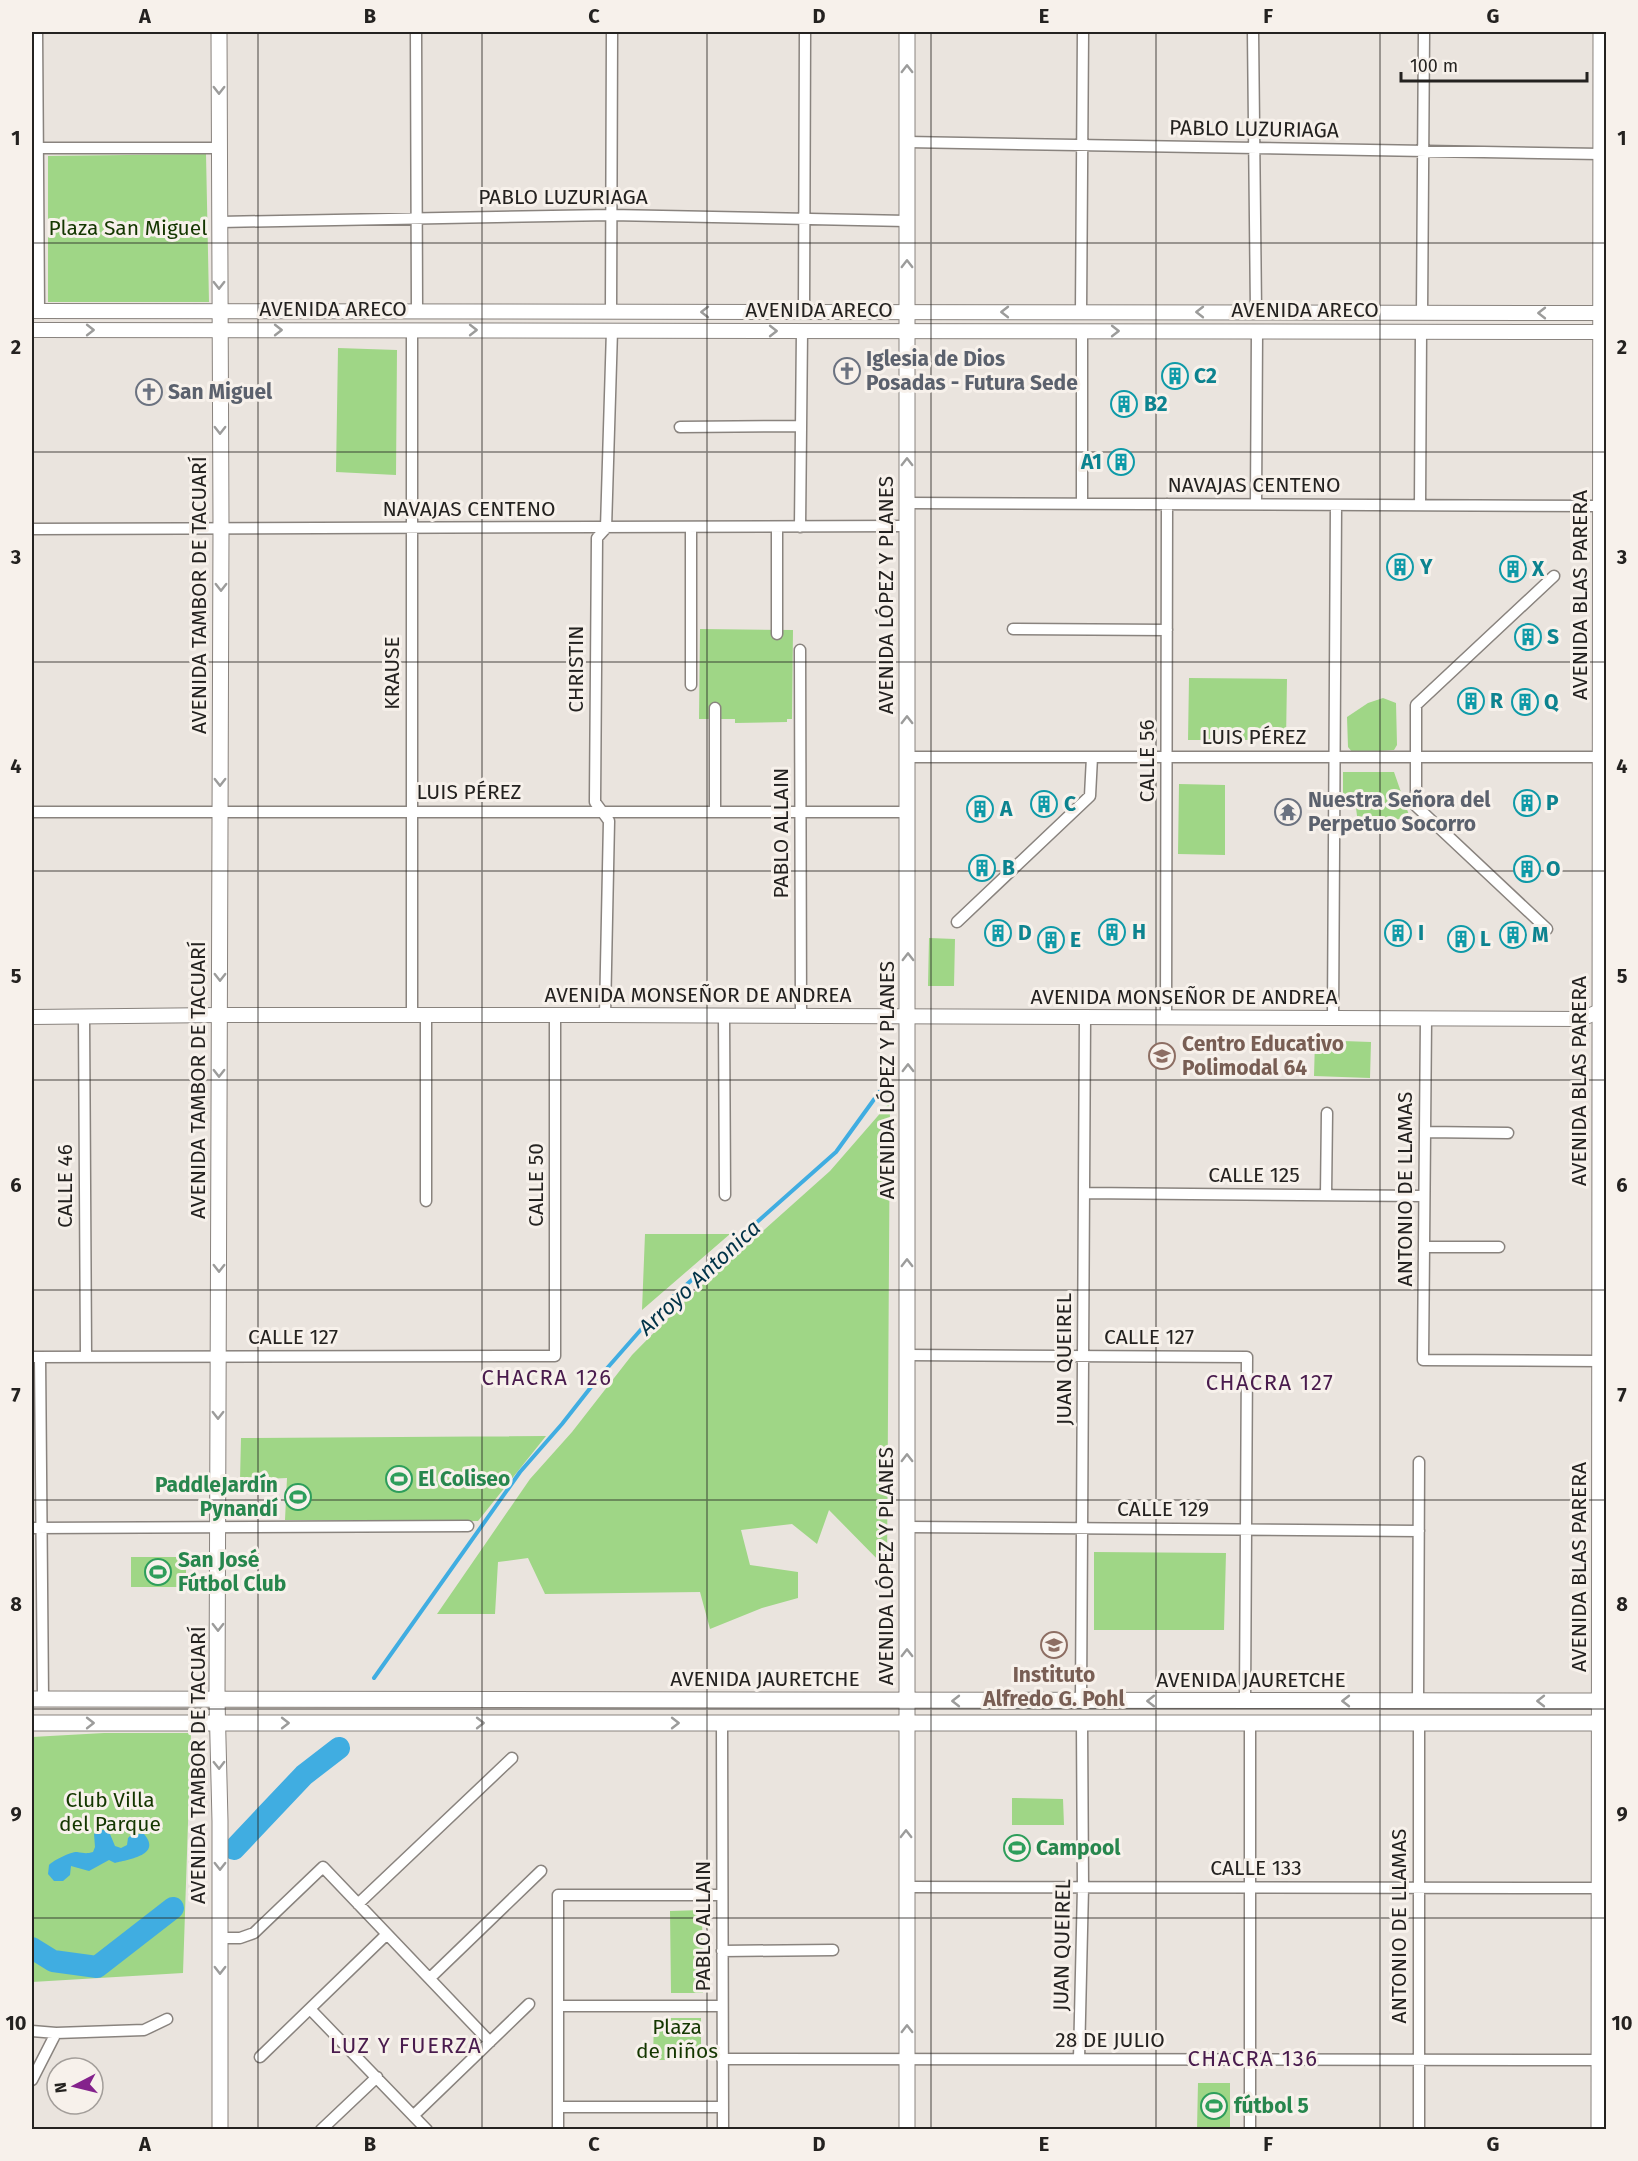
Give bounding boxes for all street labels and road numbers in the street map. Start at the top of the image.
street label: PABLO LUZURIAGA [1169,115,1339,143]
street label: PABLO LUZURIAGA [478,184,648,210]
street label: AVENIDA ARECO [259,296,407,322]
street label: AVENIDA ARECO [745,297,893,323]
street label: AVENIDA ARECO [1231,297,1379,323]
street label: AVENIDA TAMBOR DE TACUARÍ [186,456,212,734]
street label: NAVAJAS CENTENO [1167,472,1341,498]
street label: AVENIDA LÓPEZ Y PLANES [873,476,899,714]
street label: AVENIDA BLAS PARERA [1567,490,1593,700]
street label: NAVAJAS CENTENO [382,496,556,522]
street label: CHRISTIN [563,625,589,713]
street label: KRAUSE [379,636,405,710]
street label: CALLE 56 [1134,719,1160,803]
street label: LUIS PÉREZ [1201,724,1307,750]
street label: PABLO ALLAIN [768,768,794,898]
street label: LUIS PÉREZ [416,779,522,805]
street label: AVENIDA TAMBOR DE TACUARÍ [185,941,211,1219]
street label: AVENIDA LÓPEZ Y PLANES [874,961,900,1199]
street label: AVENIDA BLAS PARERA [1566,976,1592,1186]
street label: AVENIDA MONSEÑOR DE ANDREA [544,982,852,1008]
street label: AVENIDA MONSEÑOR DE ANDREA [1030,984,1338,1010]
street label: ANTONIO DE LLAMAS [1392,1092,1418,1286]
street label: CALLE 50 [523,1143,549,1227]
street label: CALLE 46 [52,1144,78,1228]
street label: CALLE 125 [1208,1162,1300,1188]
street label: JUAN QUEIREL [1051,1292,1077,1425]
street label: CALLE 127 [248,1324,338,1350]
street label: CALLE 127 [1104,1324,1194,1350]
street label: AVENIDA LÓPEZ Y PLANES [873,1447,899,1685]
street label: AVENIDA BLAS PARERA [1566,1462,1592,1672]
street label: CALLE 129 [1117,1496,1209,1522]
street label: AVENIDA TAMBOR DE TACUARÍ [185,1626,211,1904]
street label: AVENIDA JAURETCHE [670,1666,860,1692]
street label: AVENIDA JAURETCHE [1156,1667,1346,1693]
street label: ANTONIO DE LLAMAS [1386,1829,1412,2023]
street label: CALLE 133 [1210,1855,1302,1881]
street label: PABLO ALLAIN [690,1861,716,1991]
street label: JUAN QUEIREL [1048,1878,1076,2011]
street label: 28 DE JULIO [1055,2027,1165,2053]

